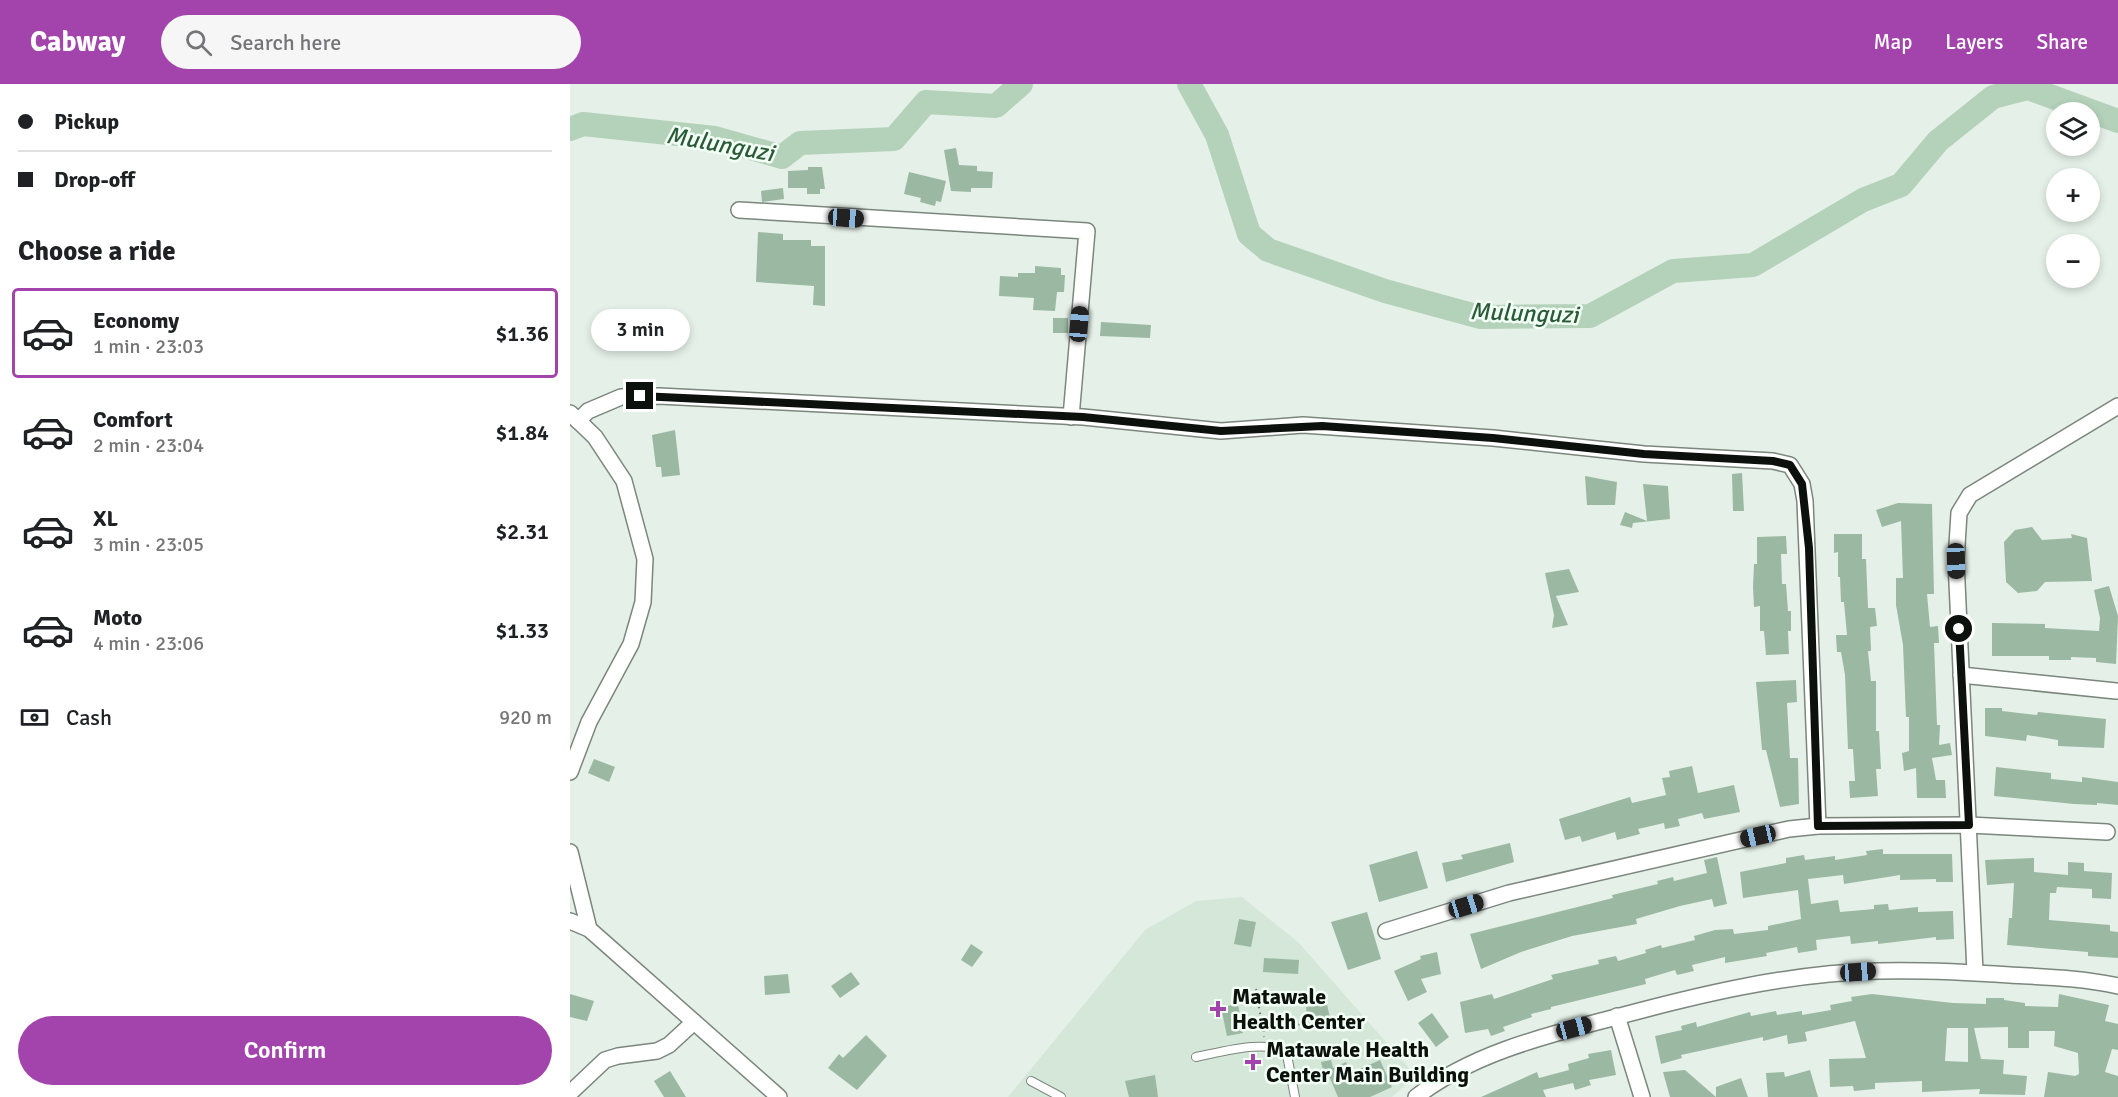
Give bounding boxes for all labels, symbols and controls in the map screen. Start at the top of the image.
search box [161,15,581,69]
text: Cabway [30,25,125,59]
icon: search [182,26,215,59]
text: Search here [230,29,341,56]
text: Map [1874,29,1912,55]
text: Layers [1945,29,2003,55]
text: Share [2036,29,2088,55]
map controls [2046,102,2100,288]
button: layers [2046,102,2100,156]
text: Pickup [54,108,119,135]
water label: Mulunguzi [664,120,778,169]
text: Drop-off [54,166,135,193]
button: + [2046,168,2100,222]
car [827,208,865,228]
button: − [2046,234,2100,288]
text: Choose a ride [18,235,176,268]
water label: Mulunguzi [1469,296,1581,330]
car [1068,305,1090,343]
icon: car [21,306,75,360]
text: Economy [93,307,179,334]
callout: 3 min [590,309,689,351]
text: 3 min [617,317,664,342]
text: $1.36 [495,320,549,347]
text: 1 min · 23:03 [93,334,204,359]
route end [626,382,653,409]
icon: car [21,405,75,459]
text: Comfort [93,406,173,433]
text: $1.84 [495,419,549,446]
text: 2 min · 23:04 [93,433,204,458]
icon: car [21,504,75,558]
text: XL [93,505,118,532]
text: $2.31 [495,518,549,545]
text: 3 min · 23:05 [93,532,204,557]
car [1946,543,1966,579]
icon: car [21,603,75,657]
text: Moto [93,604,142,631]
route start [1945,615,1972,642]
text: $1.33 [495,617,549,644]
text: 4 min · 23:06 [93,631,204,656]
icon: cash [18,701,51,734]
text: Cash [66,704,112,731]
text: 920 m [499,705,552,730]
car [1738,823,1778,849]
car [1446,892,1486,920]
car [1839,962,1877,982]
place label: Matawale Health Center [1232,983,1365,1035]
marker: Matawale Health Center [1209,1000,1227,1018]
car [1554,1015,1594,1041]
button: Confirm [18,1016,552,1085]
place label: Matawale Health Center Main Building [1266,1036,1469,1088]
marker: Matawale Health Center Main Building [1244,1053,1262,1071]

